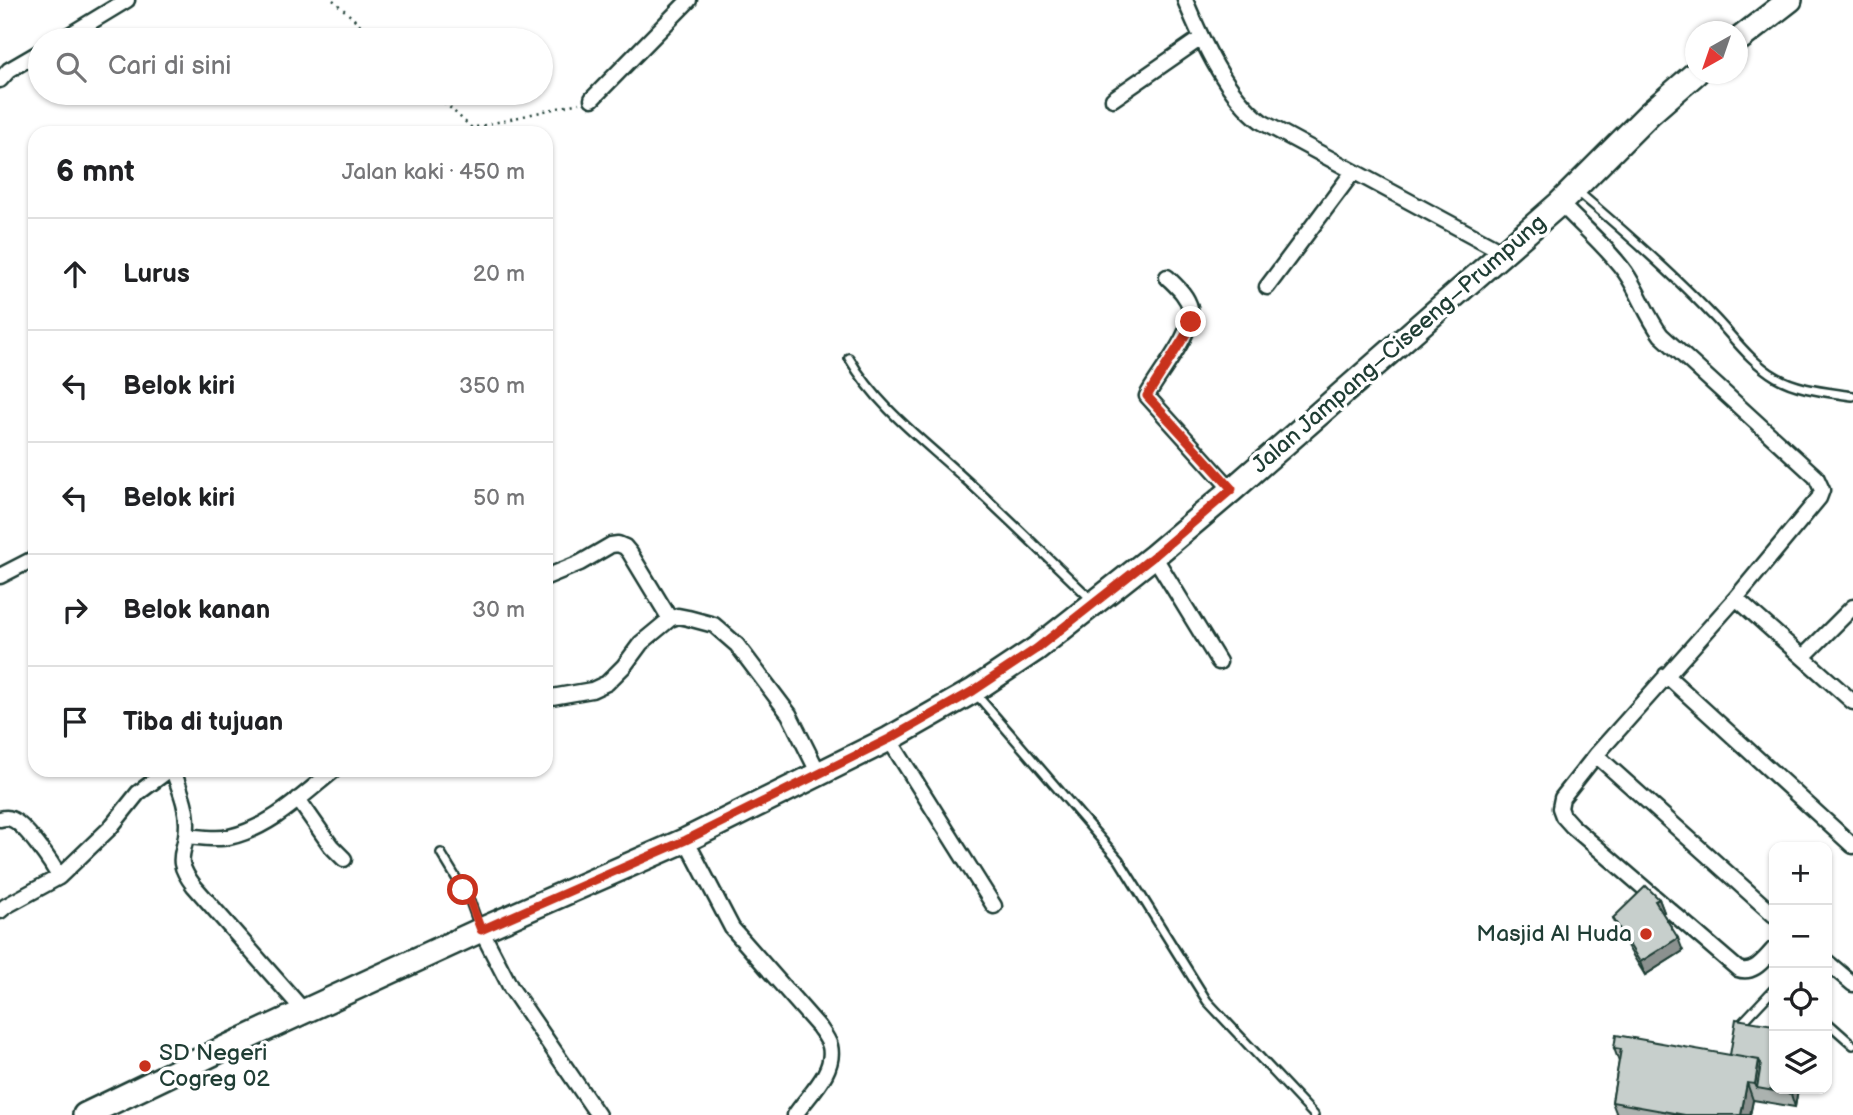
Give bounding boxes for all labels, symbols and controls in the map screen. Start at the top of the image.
north arrow [1685,21,1748,84]
search box [28,28,553,105]
icon: search [52,48,90,86]
text: Cari di sini [108,51,231,82]
text: 6 mnt [56,154,135,190]
text: Jalan kaki · 450 m [342,158,525,186]
street label: Jalan Jampang–Ciseeng–Prumpung [1246,209,1552,479]
icon: ahead [56,255,94,293]
text: Lurus [123,259,190,290]
text: 20 m [473,260,525,288]
route end [1175,306,1206,337]
icon: left [56,367,94,405]
text: Belok kiri [123,371,235,402]
text: 350 m [459,372,525,400]
icon: left [56,479,94,517]
text: Belok kiri [123,483,235,514]
text: 50 m [473,484,525,512]
icon: right [56,591,94,629]
text: Belok kanan [123,595,270,626]
text: 30 m [472,596,525,624]
icon: arrive [56,703,94,741]
text: Tiba di tujuan [123,707,283,738]
map controls [1769,842,1832,1094]
button: + [1769,842,1832,905]
route start [447,874,478,905]
button: − [1769,905,1832,968]
place label: Masjid Al Huda [1476,920,1632,948]
marker: Masjid Al Huda [1638,926,1654,942]
button: locate [1769,968,1832,1031]
button: layers [1769,1031,1832,1094]
place label: SD Negeri Cogreg 02 [159,1039,270,1093]
marker: SD Negeri Cogreg 02 [137,1058,153,1074]

